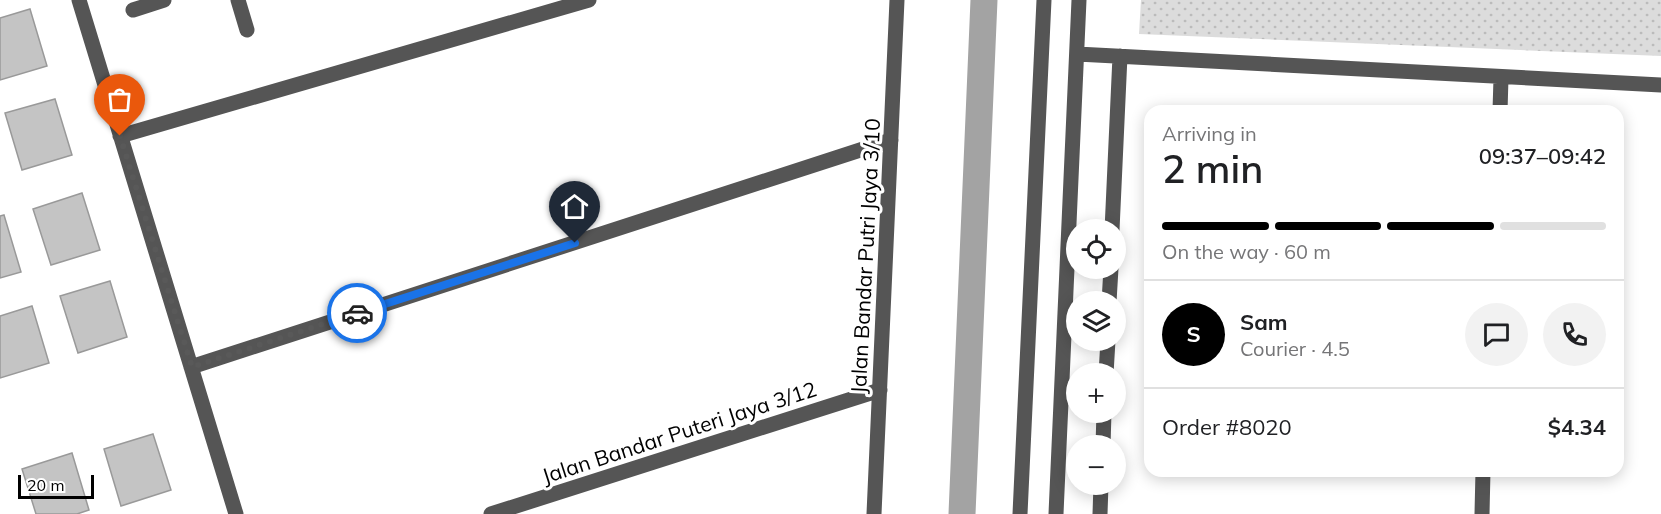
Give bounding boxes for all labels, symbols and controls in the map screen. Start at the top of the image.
pin [94,74,145,136]
icon: bag [103,83,136,116]
street label: Jalan Bandar Putri Jaya 3/10 [845,118,885,394]
text: Arriving in [1162,121,1257,146]
text: 09:37–09:42 [1479,142,1606,170]
text: 2 min [1162,144,1263,193]
pin [549,181,600,243]
icon: home [558,190,591,223]
map controls [1066,219,1126,495]
button: locate [1066,219,1126,279]
text: On the way · 60 m [1162,239,1331,264]
courier [327,283,387,343]
button: layers [1066,291,1126,351]
icon: car [341,297,374,330]
button: chat [1465,303,1528,366]
button: phone [1543,303,1606,366]
text: Sam [1240,308,1288,336]
text: S [1186,320,1201,348]
text: Courier · 4.5 [1240,336,1350,361]
button: + [1066,363,1126,423]
street label: Jalan Bandar Puteri Jaya 3/12 [538,375,820,489]
text: Order #8020 [1162,413,1292,441]
text: $4.34 [1548,413,1606,441]
button: − [1066,435,1126,495]
scale bar [18,472,94,500]
text: 20 m [27,475,64,495]

